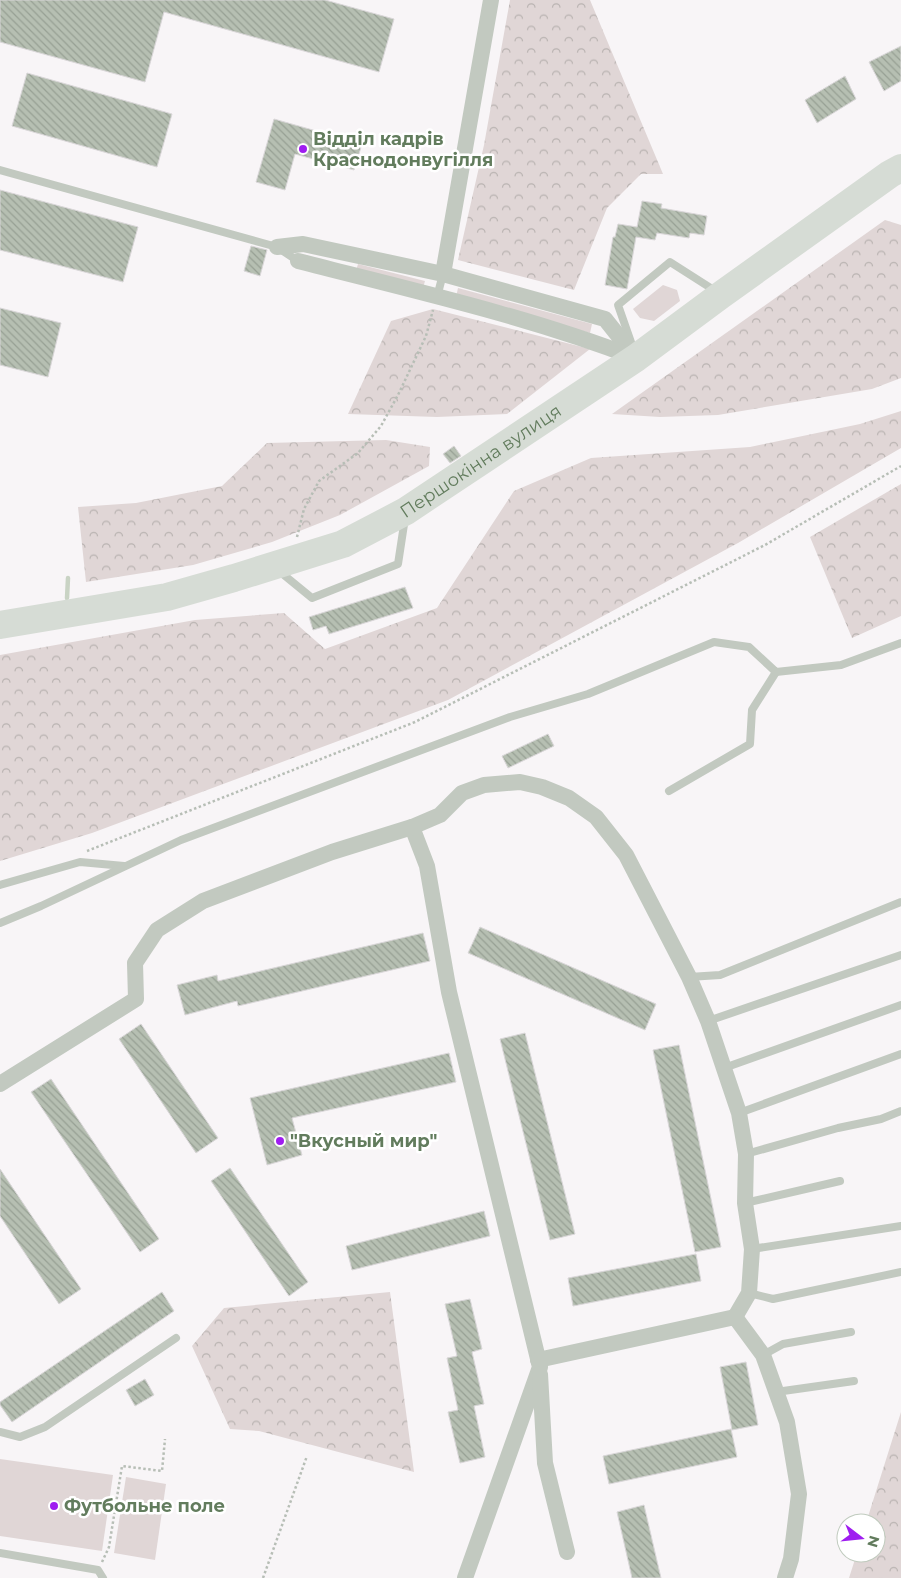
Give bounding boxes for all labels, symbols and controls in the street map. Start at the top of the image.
place label: Відділ кадрів Краснодонвугілля [313,128,493,171]
marker: Відділ кадрів Краснодонвугілля [297,143,309,155]
street label: Першокінна вулиця [396,400,566,523]
place label: "Вкусный мир" [290,1130,437,1152]
marker: "Вкусный мир" [274,1135,286,1147]
place label: Футбольне поле [64,1495,225,1517]
marker: Футбольне поле [48,1500,60,1512]
north arrow [836,1513,886,1563]
text: N [863,1534,884,1550]

